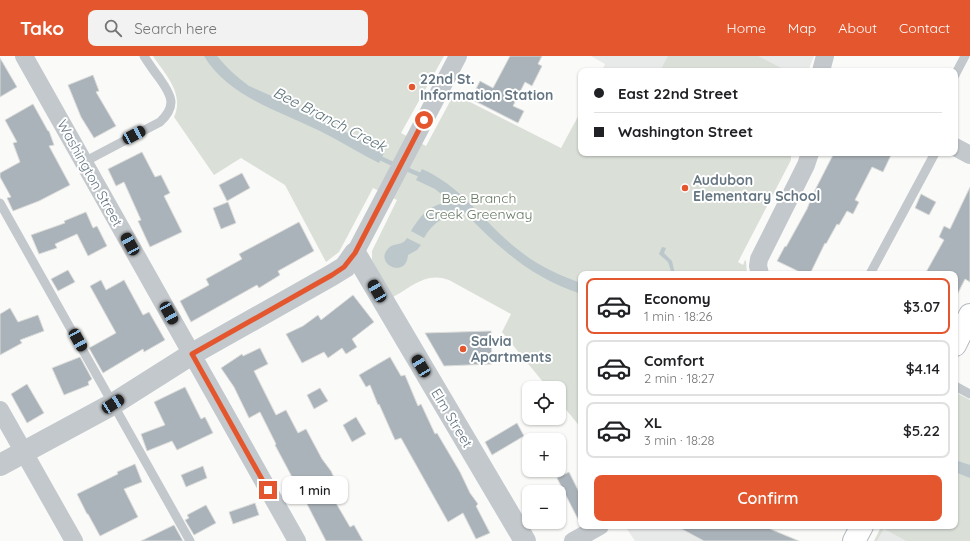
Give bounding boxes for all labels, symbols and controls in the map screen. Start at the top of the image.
search box [88,10,368,46]
text: Tako [20,16,64,40]
icon: search [102,17,124,39]
text: Search here [134,19,217,38]
text: Home [727,19,766,37]
text: Map [788,19,816,37]
text: About [838,19,877,37]
text: Contact [899,19,950,37]
place label: 22nd St. Information Station [420,70,553,104]
water label: Bee Branch Creek [270,82,392,157]
marker: 22nd St. Information Station [407,82,417,92]
text: East 22nd Street [618,84,738,103]
route start [415,111,433,129]
street label: Washington Street [53,116,127,230]
text: Washington Street [618,122,753,141]
car [121,124,147,146]
place label: Audubon Elementary School [693,171,820,205]
marker: Audubon Elementary School [680,183,690,193]
park label: Bee Branch Creek Greenway [425,189,533,223]
car [119,231,141,257]
car [366,278,388,304]
icon: car [596,288,632,324]
text: Economy [644,289,711,308]
text: $3.07 [903,297,940,316]
car [158,300,180,326]
text: 1 min · 18:26 [644,308,713,324]
car [67,327,89,353]
place label: Salvia Apartments [471,332,552,366]
marker: Salvia Apartments [458,344,468,354]
icon: car [596,350,632,386]
text: Comfort [644,351,705,370]
car [410,353,432,379]
text: $4.14 [906,359,940,378]
text: 2 min · 18:27 [644,370,714,386]
map controls [522,381,566,529]
button: locate [522,381,566,425]
street label: Elm Street [427,385,477,451]
car [100,392,126,416]
icon: car [596,412,632,448]
text: XL [644,413,662,432]
text: $5.22 [903,421,940,440]
text: 3 min · 18:28 [644,432,715,448]
button: + [522,433,566,477]
button: Confirm [594,475,942,521]
callout: 1 min [282,476,348,504]
route end [259,481,277,499]
text: 1 min [299,482,331,498]
button: − [522,485,566,529]

